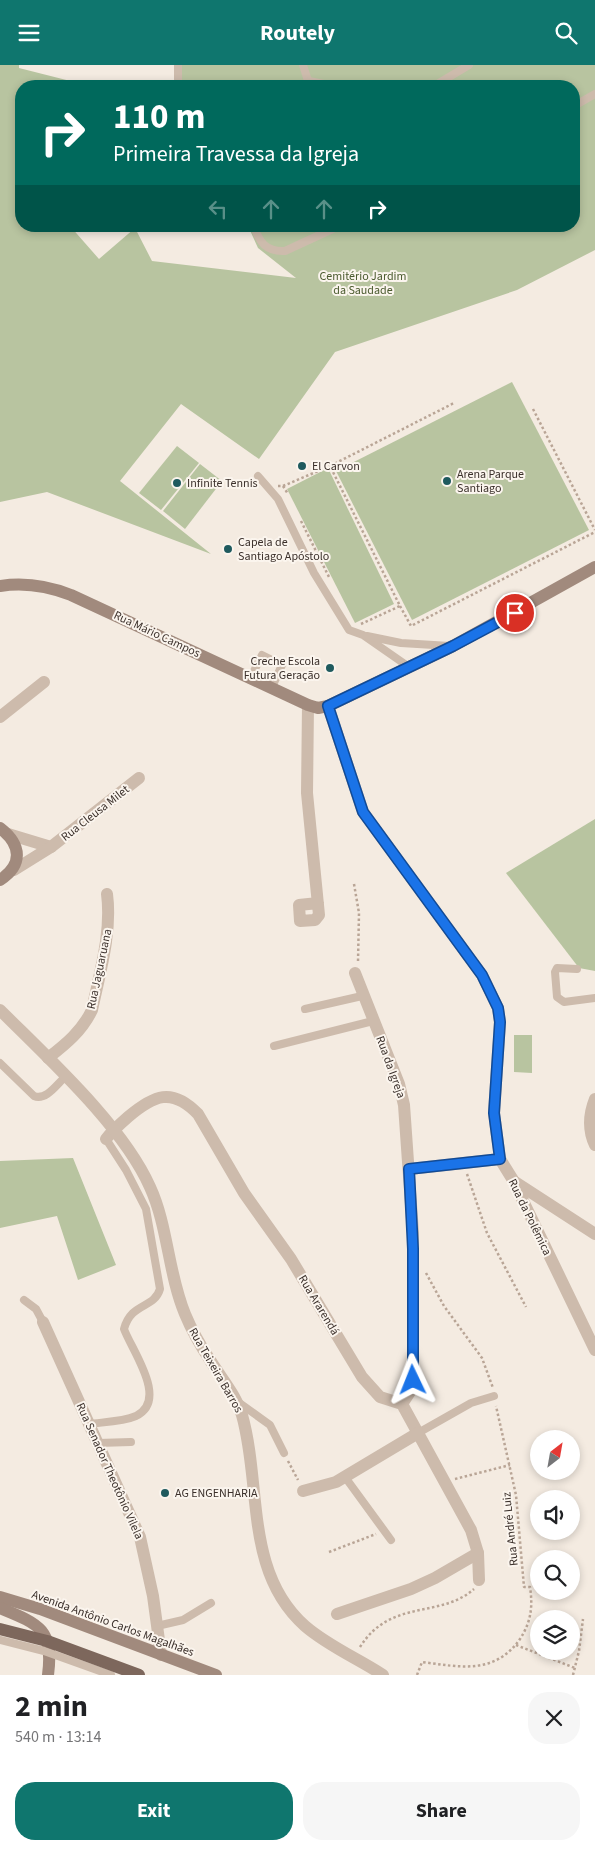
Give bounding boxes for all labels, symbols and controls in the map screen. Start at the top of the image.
text: Routely [260,17,335,49]
icon: menu [15,19,43,47]
icon: search [552,19,580,47]
text: 110 m [113,92,205,142]
icon: right [30,100,95,165]
text: Primeira Travessa da Igreja [113,138,359,170]
icon: left [204,195,232,223]
icon: ahead [257,195,285,223]
icon: ahead [310,195,338,223]
icon: right [363,195,391,223]
park label: Cemitério Jardim da Saudade [320,268,407,299]
place label: El Carvon [312,458,360,475]
marker: El Carvon [296,460,308,472]
place label: Arena Parque Santiago [457,466,524,497]
place label: Infinite Tennis [187,475,258,492]
marker: Arena Parque Santiago [441,475,453,487]
marker: Infinite Tennis [171,477,183,489]
place label: Capela de Santiago Apóstolo [238,534,329,565]
marker: Capela de Santiago Apóstolo [222,543,234,555]
pin [494,592,536,634]
icon: arrive [501,599,529,627]
street label: Rua Mário Campos [111,607,203,662]
place label: Creche Escola Futura Geração [244,653,320,684]
marker: Creche Escola Futura Geração [324,662,336,674]
street label: Rua Cleusa Milet [58,781,133,845]
street label: Rua Jaguaruana [83,927,116,1011]
street label: Rua da Igreja [371,1034,410,1101]
street label: Rua da Polêmica [504,1176,555,1258]
street label: Rua Ararendá [294,1272,343,1339]
street label: Rua Teixeira Barros [184,1325,247,1416]
position arrow [386,1353,438,1405]
street label: Rua Senador Theotônio Vilela [72,1400,147,1542]
north arrow [530,1430,580,1480]
map controls [530,1430,580,1660]
place label: AG ENGENHARIA [175,1485,258,1502]
marker: AG ENGENHARIA [159,1487,171,1499]
button: sound [530,1490,580,1540]
street label: Rua André Luiz [498,1491,523,1567]
button: search [530,1550,580,1600]
street label: Avenida Antônio Carlos Magalhães [29,1586,196,1661]
button: layers [530,1610,580,1660]
text: 2 min [15,1685,88,1728]
button: close [528,1692,580,1744]
text: 540 m · 13:14 [15,1726,102,1748]
button: Exit [15,1782,293,1840]
button: Share [303,1782,580,1840]

